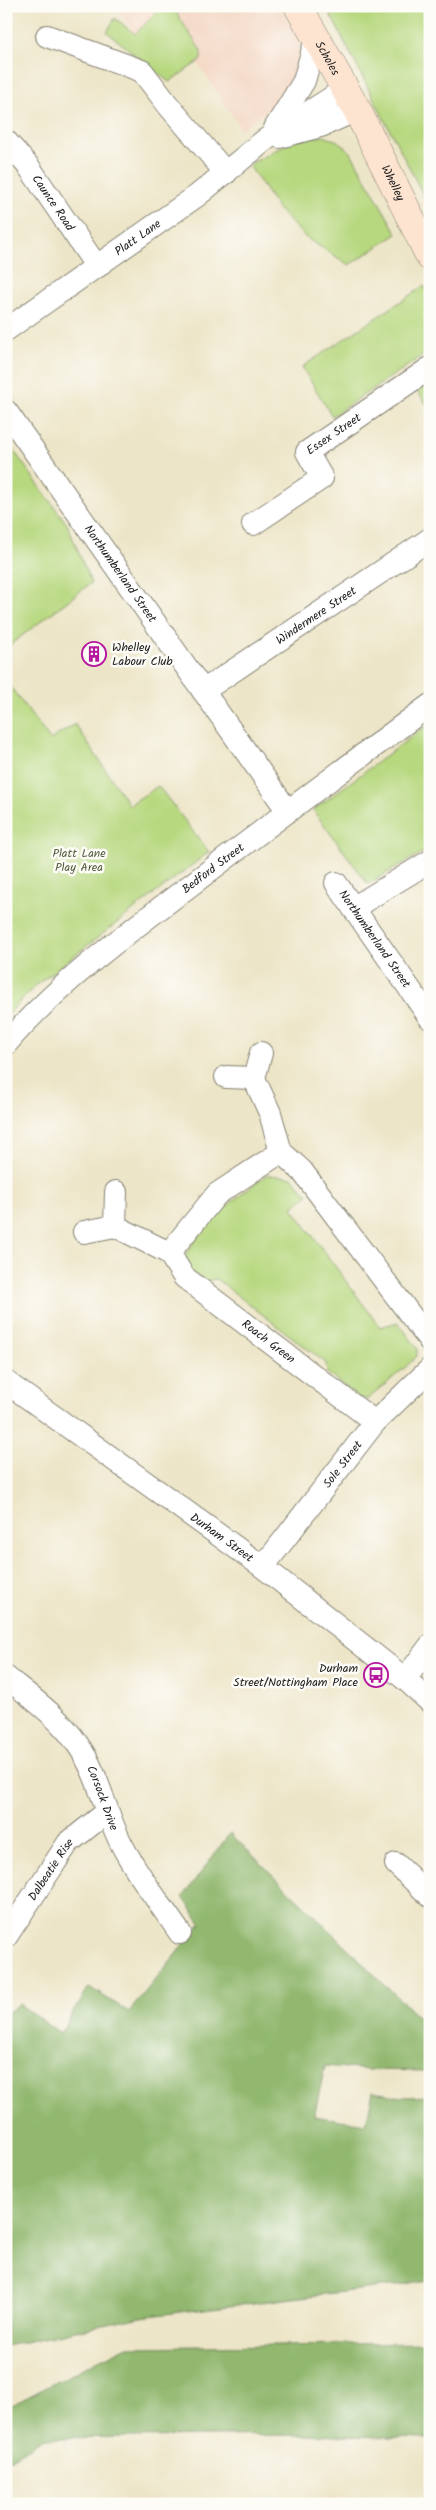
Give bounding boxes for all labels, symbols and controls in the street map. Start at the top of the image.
street label: Scholes [310,37,345,79]
street label: Whelley [376,162,410,205]
street label: Caunce Road [27,171,80,236]
street label: Platt Lane [110,214,165,260]
street label: Essex Street [302,408,365,460]
street label: Northumberland Street [79,521,162,627]
street label: Windermere Street [272,581,361,649]
place label: Whelley Labour Club [112,638,173,671]
building icon: Whelley Labour Club [81,641,107,667]
street label: Bedford Street [178,838,249,898]
park label: Platt Lane Play Area [52,844,106,877]
street label: Northumberland Street [334,886,416,992]
street label: Roach Green [238,1315,300,1368]
street label: Sole Street [318,1436,367,1492]
street label: Durham Street [186,1508,258,1567]
place label: Durham Street/Nottingham Place [233,1659,359,1692]
bus stop icon: Durham Street/Nottingham Place [363,1662,389,1688]
street label: Corsock Drive [82,1762,124,1834]
street label: Dalbeatie Rise [23,1833,78,1905]

